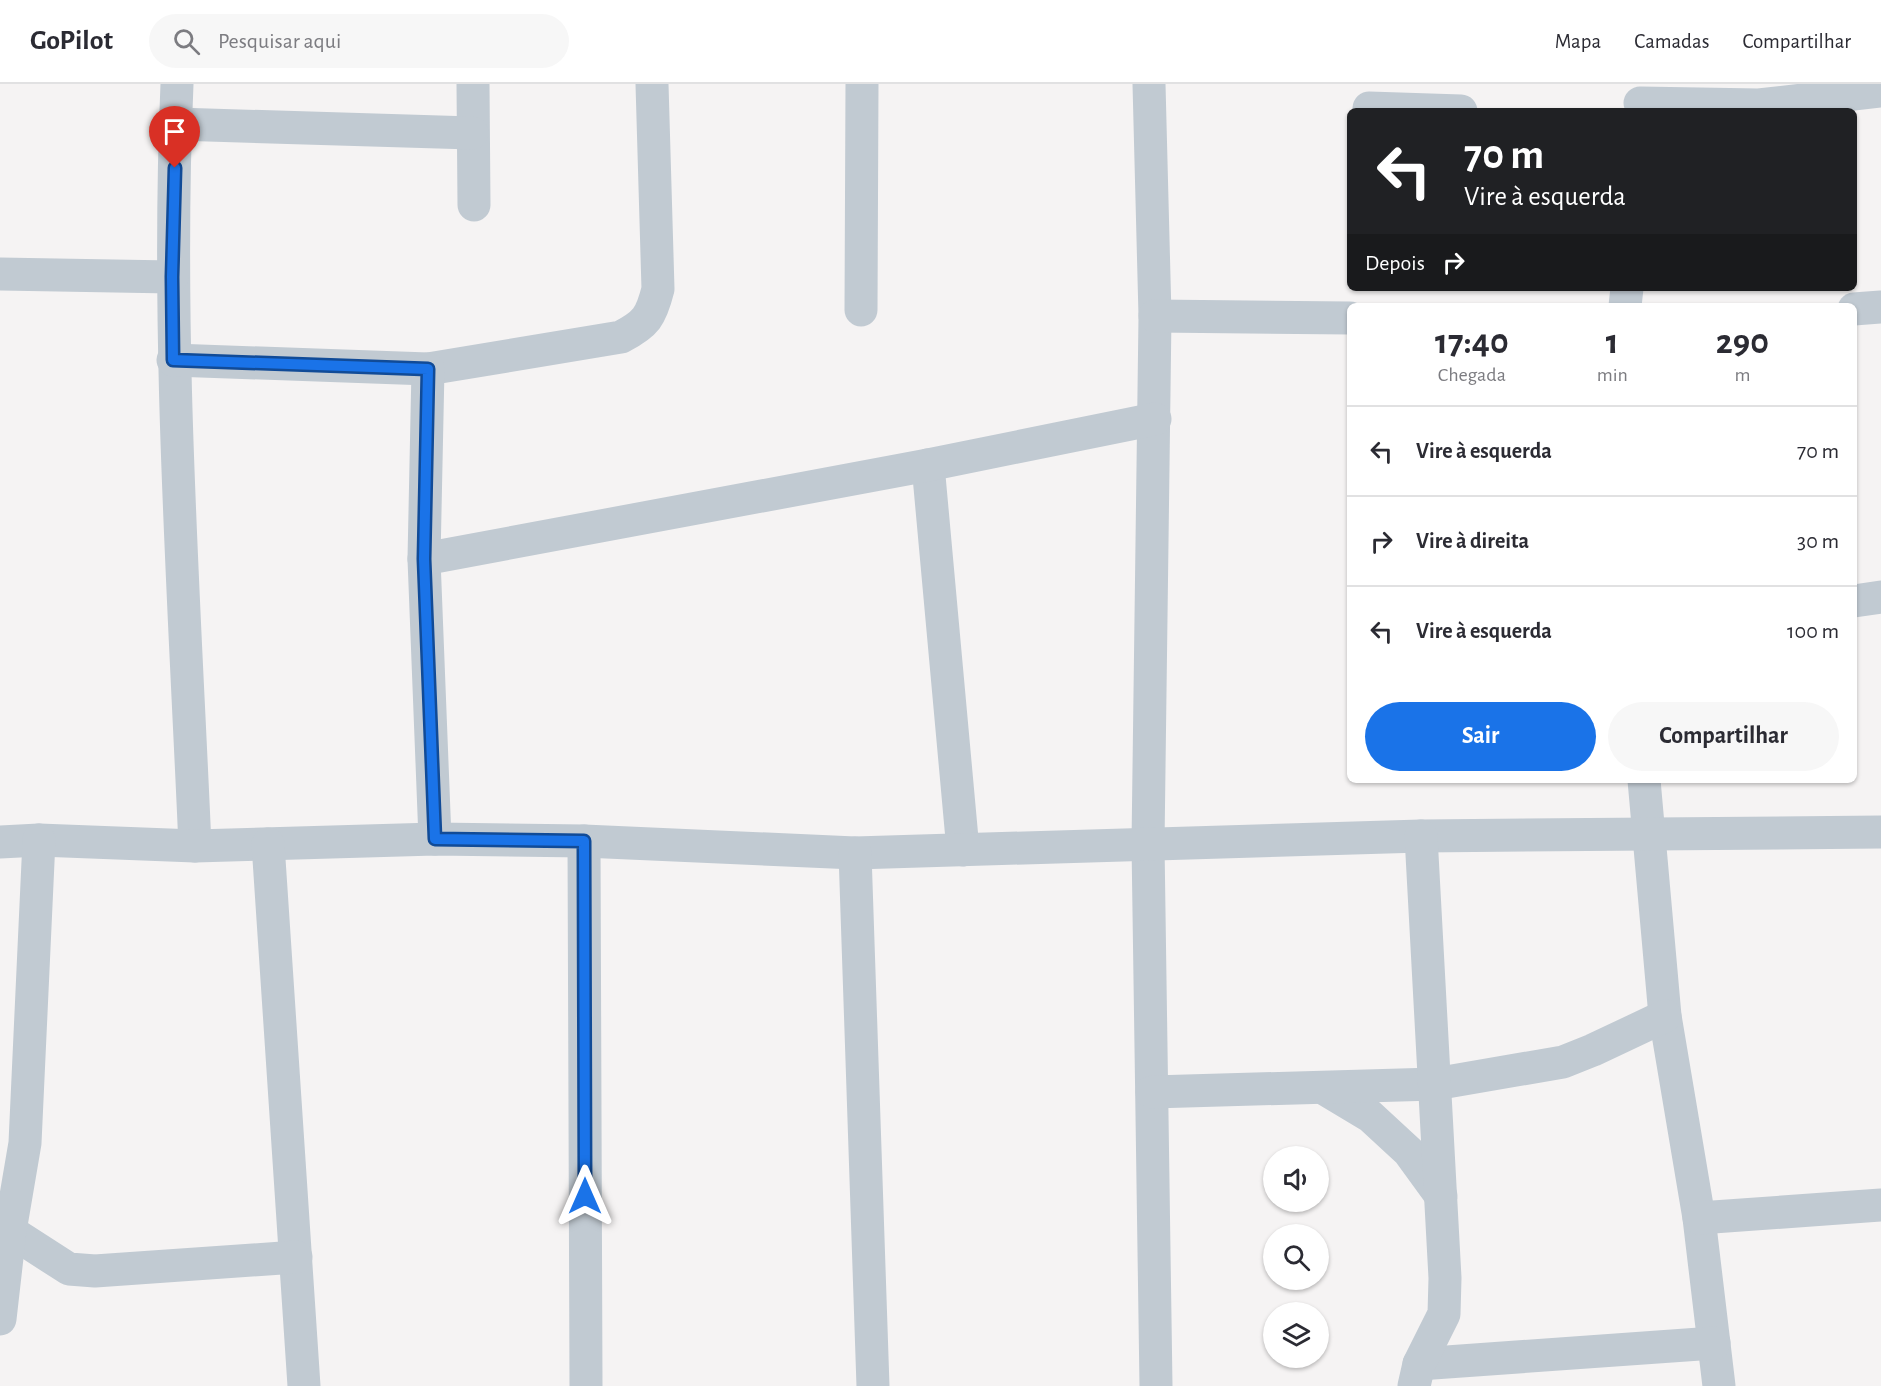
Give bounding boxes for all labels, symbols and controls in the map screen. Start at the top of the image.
search box [149,14,569,68]
icon: search [170,25,203,58]
text: GoPilot [30,27,113,55]
text: Pesquisar aqui [218,30,341,52]
text: Mapa [1555,31,1601,52]
text: Camadas [1634,31,1709,52]
text: Compartilhar [1742,31,1851,52]
pin [149,106,200,168]
icon: arrive [158,115,191,148]
icon: left [1365,132,1443,210]
text: 70 m [1464,134,1544,176]
text: Vire à esquerda [1464,183,1626,210]
icon: right [1437,246,1470,279]
text: Depois [1365,252,1425,274]
text: 17:40 [1435,324,1509,360]
text: 1 [1606,324,1619,360]
text: 290 [1716,324,1769,360]
text: Chegada [1438,365,1506,385]
text: min [1597,365,1628,385]
text: m [1734,365,1750,385]
icon: left [1365,435,1398,468]
text: Vire à esquerda [1416,440,1552,462]
text: 70 m [1797,440,1839,462]
icon: right [1365,525,1398,558]
text: Vire à direita [1416,530,1529,552]
text: 30 m [1797,530,1839,552]
icon: left [1365,615,1398,648]
text: Vire à esquerda [1416,620,1552,642]
text: 100 m [1787,620,1839,642]
button: Sair [1365,702,1596,771]
button: Compartilhar [1608,702,1839,771]
map controls [1263,1146,1329,1368]
button: sound [1263,1146,1329,1212]
position arrow [553,1164,617,1228]
button: search [1263,1224,1329,1290]
button: layers [1263,1302,1329,1368]

